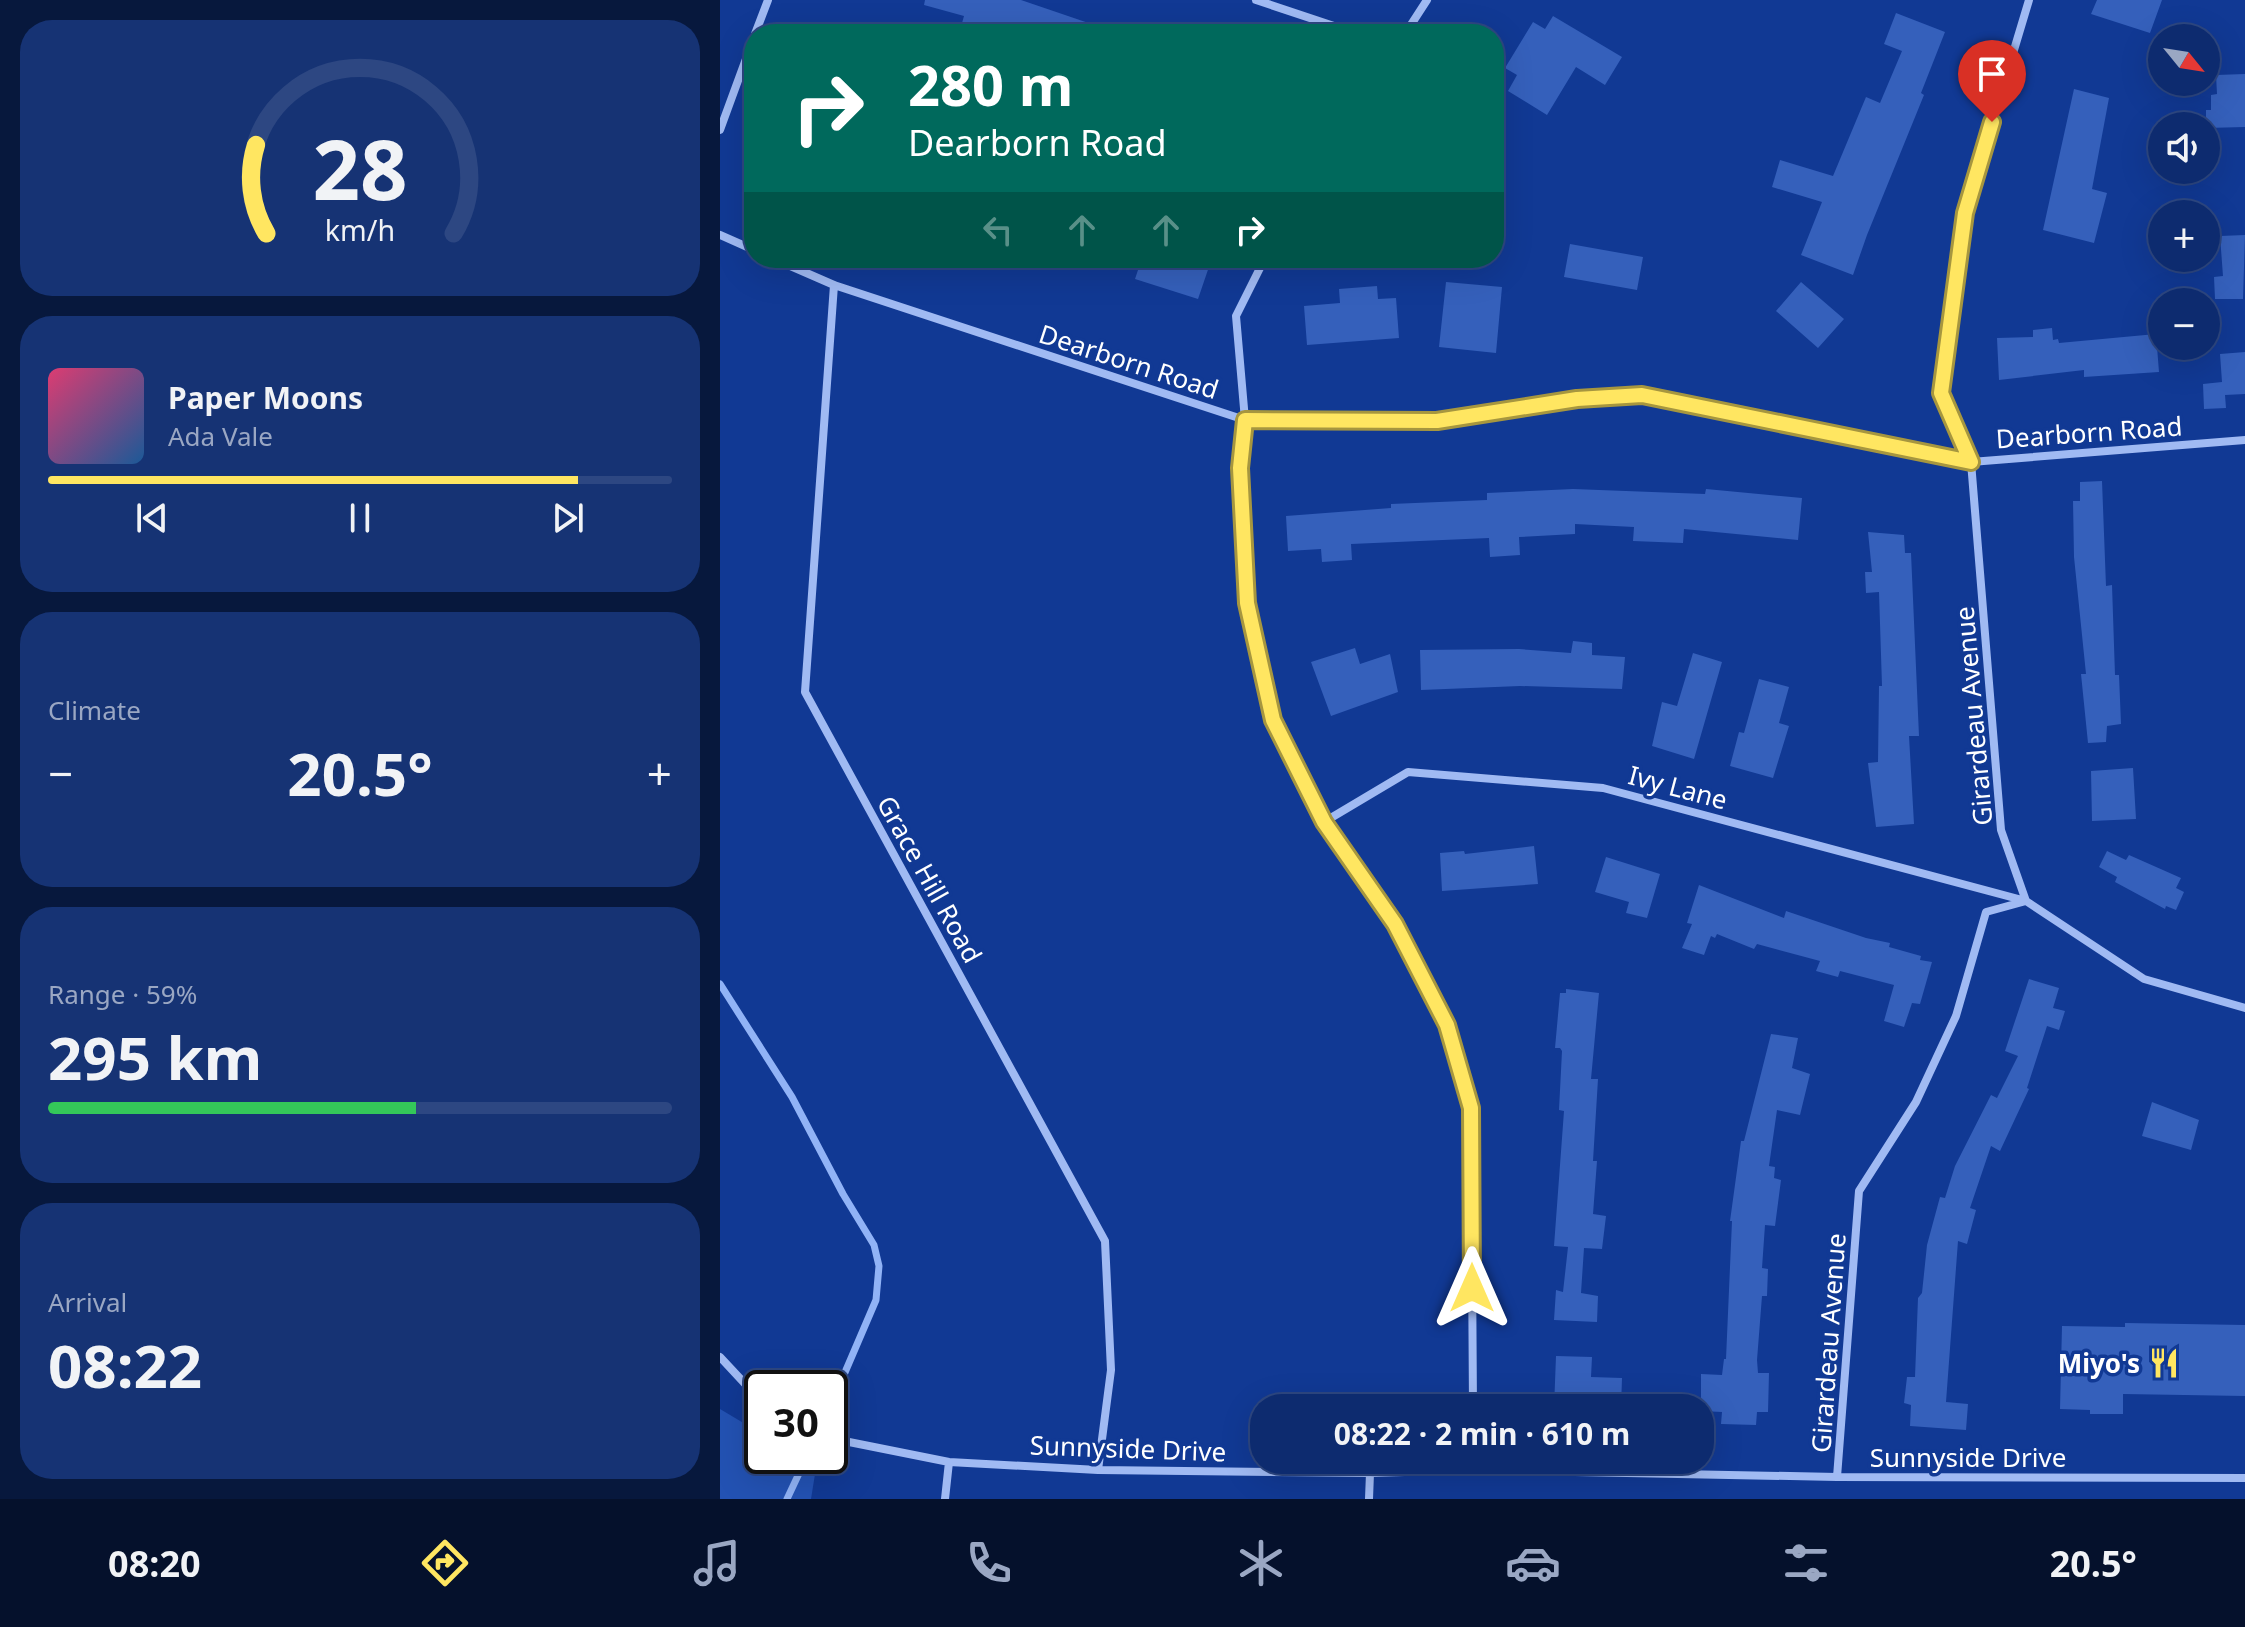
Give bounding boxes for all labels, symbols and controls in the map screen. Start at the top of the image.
north arrow [2148,24,2220,96]
map controls [2148,24,2220,360]
pin [1958,40,2026,122]
text: 280 m [908,46,1073,122]
icon: arrive [1970,52,2014,96]
icon: right [776,56,880,160]
text: 28 [312,110,408,223]
button: sound [2148,112,2220,184]
text: Dearborn Road [908,118,1167,167]
button: + [2148,200,2220,272]
icon: left [976,208,1020,252]
icon: ahead [1060,208,1104,252]
icon: ahead [1144,208,1188,252]
icon: right [1228,208,1272,252]
text: km/h [325,210,395,249]
button: − [2148,288,2220,360]
street label: Dearborn Road [1035,315,1223,407]
text: Paper Moons [168,377,363,418]
street label: Dearborn Road [1995,408,2183,456]
text: Ada Vale [168,418,273,454]
icon: previous [130,496,174,540]
icon: pause [338,496,382,540]
icon: next [546,496,590,540]
street label: Girardeau Avenue [1945,605,2001,827]
text: Climate [48,692,141,728]
text: 20.5° [287,732,433,814]
text: − [48,743,73,803]
text: + [647,743,672,803]
street label: Ivy Lane [1625,757,1731,817]
street label: Grace Hill Road [869,789,991,969]
text: Range · 59% [48,976,197,1012]
text: 295 km [48,1016,262,1098]
street label: Girardeau Avenue [1802,1232,1854,1454]
position arrow [1430,1246,1514,1330]
text: Arrival [48,1284,127,1320]
text: 08:22 [48,1324,202,1406]
place label: Miyo's [2058,1345,2140,1381]
restaurant icon: Miyo's [2147,1346,2181,1380]
speed limit sign: 30 [744,1370,848,1474]
text: 08:22 · 2 min · 610 m [1334,1413,1630,1454]
street label: Sunnyside Drive [1029,1427,1227,1469]
street label: Sunnyside Drive [1870,1439,2066,1475]
icon: directions [417,1535,473,1591]
icon: music [689,1535,745,1591]
icon: phone [961,1535,1017,1591]
icon: climate [1233,1535,1289,1591]
icon: car [1505,1535,1561,1591]
icon: filters [1778,1535,1834,1591]
text: 08:20 [108,1539,201,1588]
text: 20.5° [2050,1539,2137,1588]

